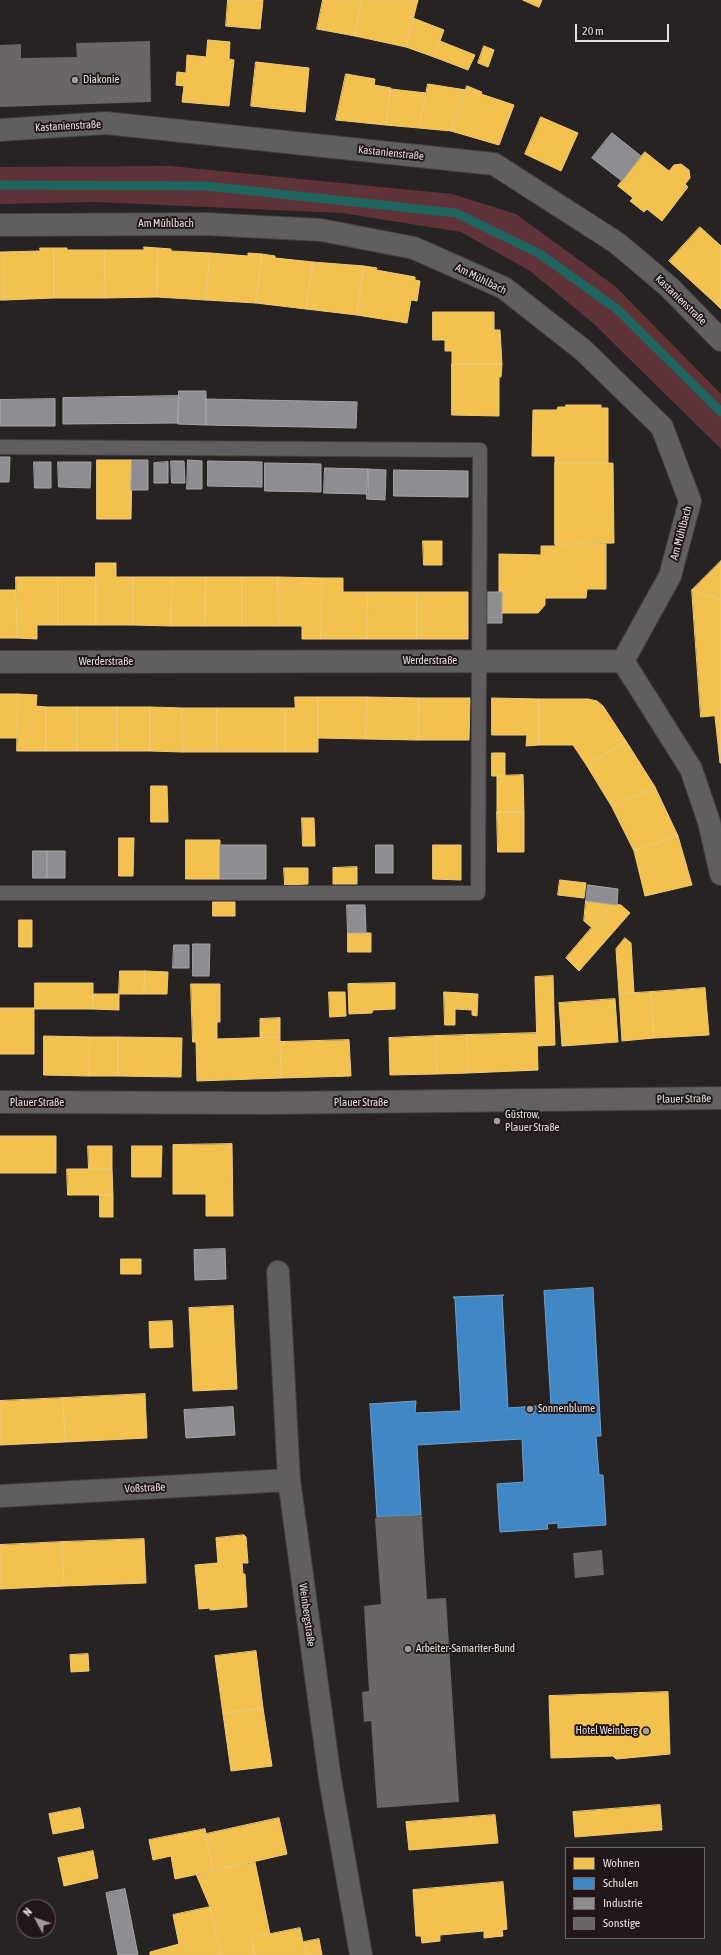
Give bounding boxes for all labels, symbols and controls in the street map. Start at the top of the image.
scale bar [577,16,671,42]
text: 20 m [582,24,604,38]
place label: Diakonie [83,73,119,87]
marker: Diakonie [70,75,80,85]
street label: Kastanienstraße [35,118,101,134]
street label: Kastanienstraße [357,143,425,163]
street label: Am Mühlbach [138,217,194,231]
street label: Am Mühlbach [453,261,509,297]
street label: Kastanienstraße [653,272,709,328]
street label: Am Mühlbach [667,504,695,562]
street label: Werderstraße [403,654,457,668]
street label: Werderstraße [79,655,133,669]
street label: Plauer Straße [657,1092,711,1106]
street label: Plauer Straße [10,1096,64,1110]
street label: Plauer Straße [334,1096,388,1110]
place label: Güstrow, Plauer Straße [505,1108,560,1134]
marker: Güstrow, Plauer Straße [492,1116,502,1126]
place label: Sonnenblume [538,1402,595,1416]
marker: Sonnenblume [525,1404,535,1414]
street label: Voßstraße [124,1480,166,1496]
street label: Weinbergstraße [296,1583,318,1647]
place label: Arbeiter-Samariter-Bund [416,1642,515,1656]
marker: Arbeiter-Samariter-Bund [403,1644,413,1654]
place label: Hotel Weinberg [576,1724,638,1738]
marker: Hotel Weinberg [641,1726,651,1736]
legend [565,1847,705,1939]
text: Wohnen [603,1856,640,1870]
text: Schulen [603,1876,638,1890]
text: Industrie [603,1896,643,1910]
north arrow [16,1899,56,1939]
text: N [21,1906,34,1918]
text: Sonstige [603,1916,640,1930]

